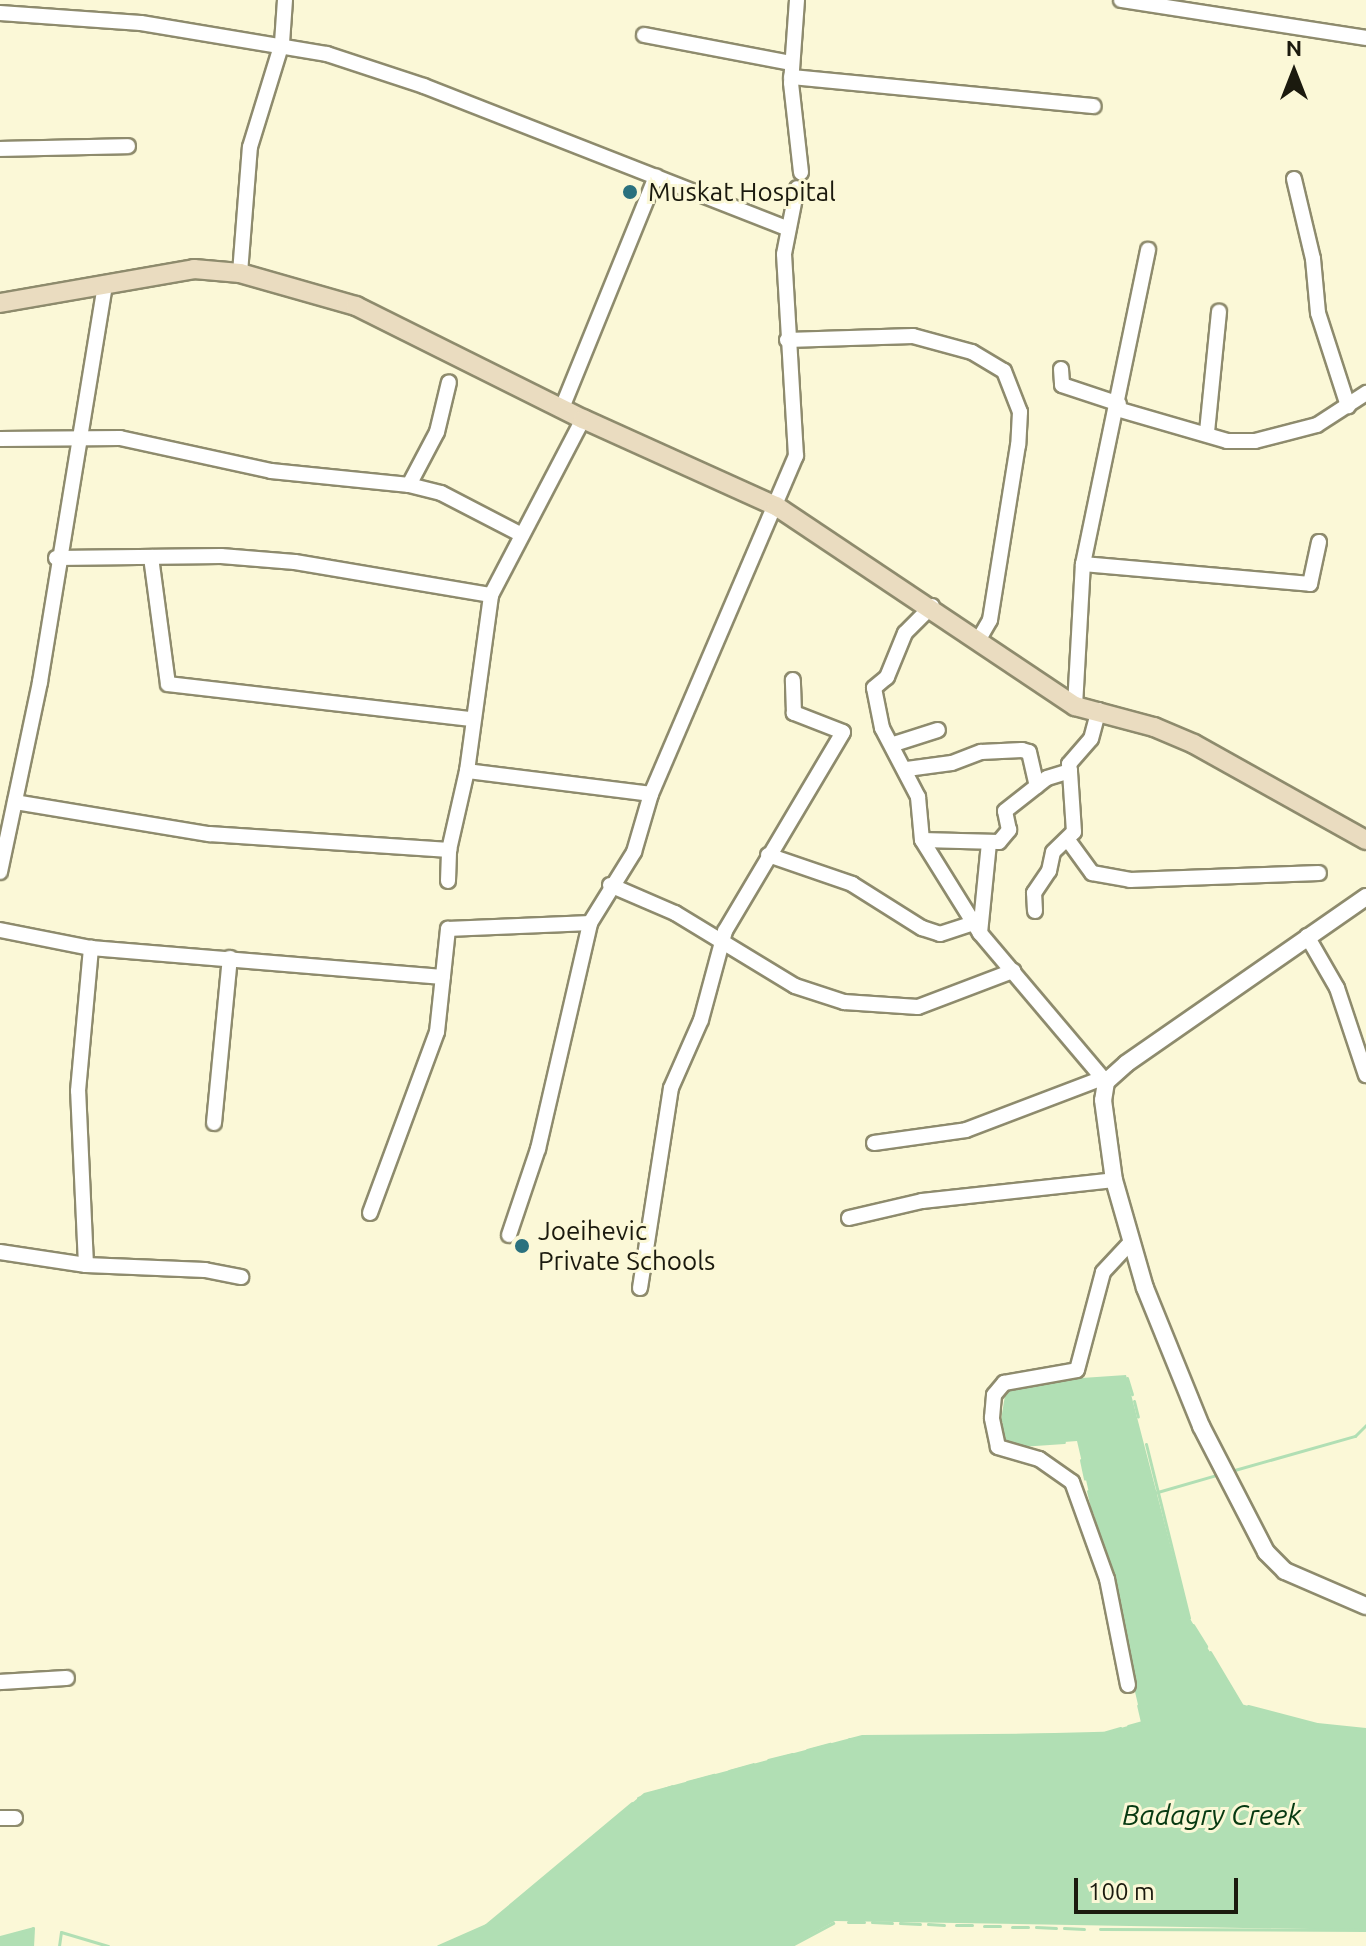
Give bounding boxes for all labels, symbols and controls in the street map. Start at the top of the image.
north arrow [1254,32,1334,112]
text: N [1286,35,1302,60]
place label: Muskat Hospital [648,176,836,208]
marker: Muskat Hospital [619,181,641,203]
place label: Joeihevic Private Schools [538,1215,715,1276]
marker: Joeihevic Private Schools [513,1237,531,1255]
water label: Badagry Creek [1122,1798,1302,1832]
scale bar [1078,1862,1242,1912]
text: 100 m [1088,1878,1155,1905]

